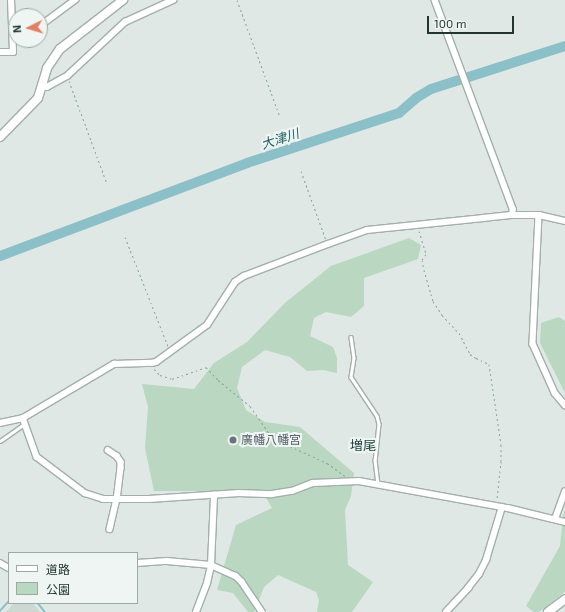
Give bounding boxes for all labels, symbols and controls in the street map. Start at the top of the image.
north arrow [8,8,48,48]
scale bar [429,8,516,34]
text: 100 m [434,16,466,30]
text: N [10,24,23,34]
water label: 大津川 [259,126,301,152]
place label: 廣幡八幡宮 [241,433,301,447]
marker: 廣幡八幡宮 [228,435,238,445]
district label: 増尾 [350,437,376,453]
legend [8,552,138,604]
text: 道路 [46,562,70,576]
text: 公園 [46,582,70,596]

